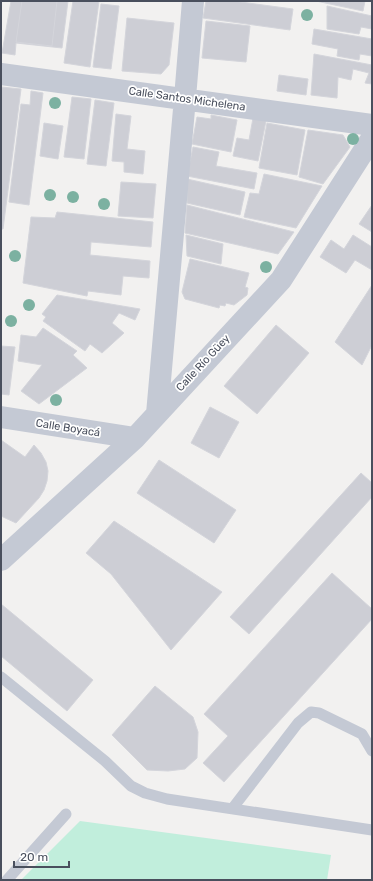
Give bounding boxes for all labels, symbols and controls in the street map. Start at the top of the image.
street label: Calle Santos Michelena [128,84,246,114]
street label: Calle Río Güey [173,332,233,394]
street label: Calle Boyacá [35,416,101,440]
scale bar [14,843,69,869]
text: 20 m [20,850,48,864]

